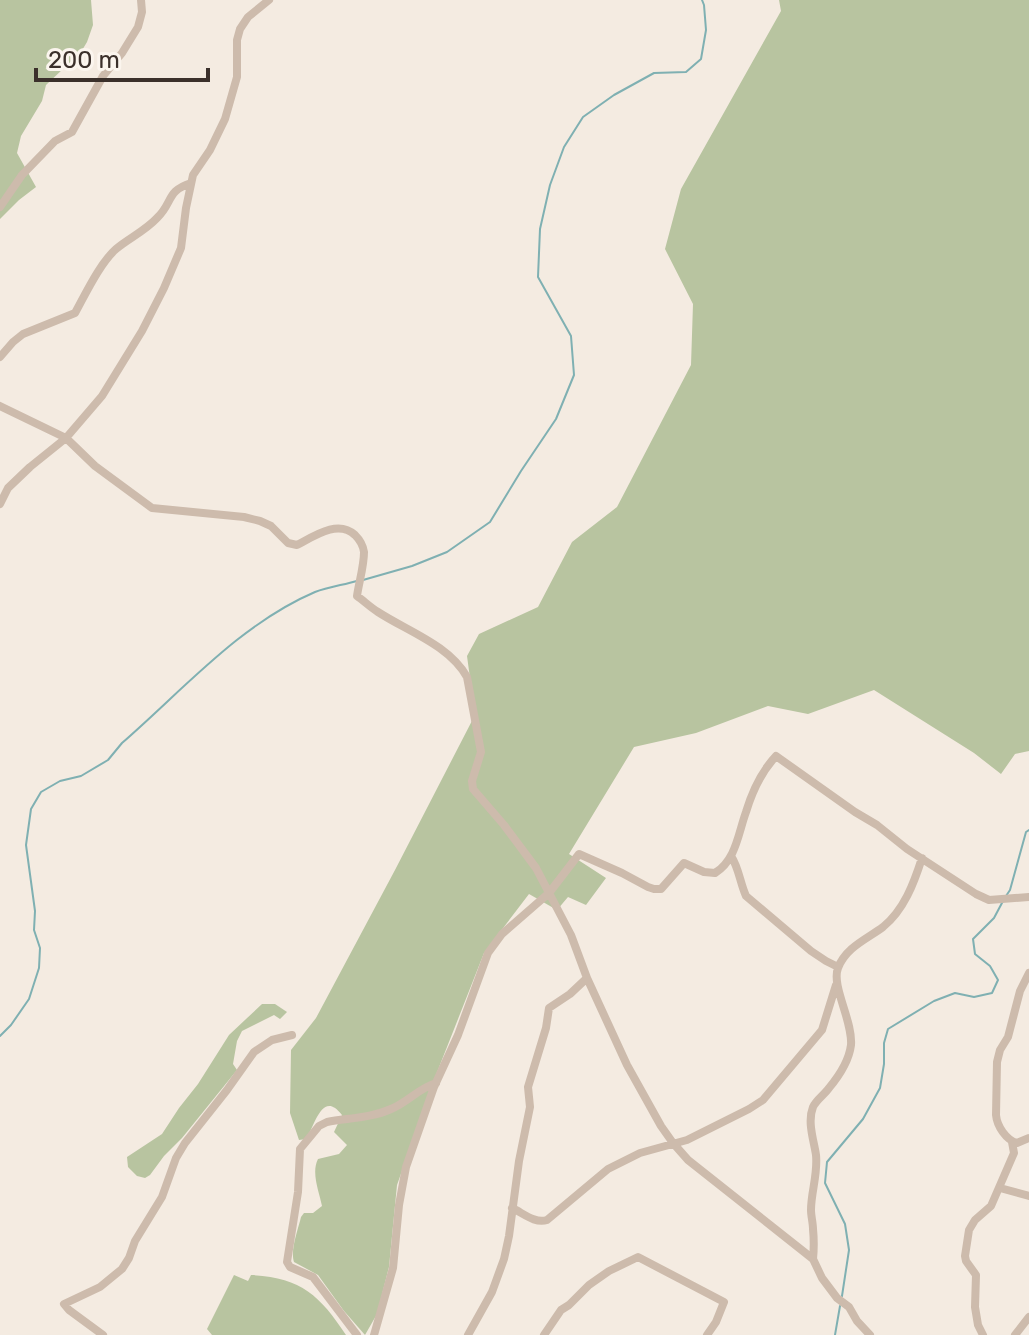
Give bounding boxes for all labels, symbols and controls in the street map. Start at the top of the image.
scale bar [36,32,208,82]
text: 200 m [48,46,120,74]

